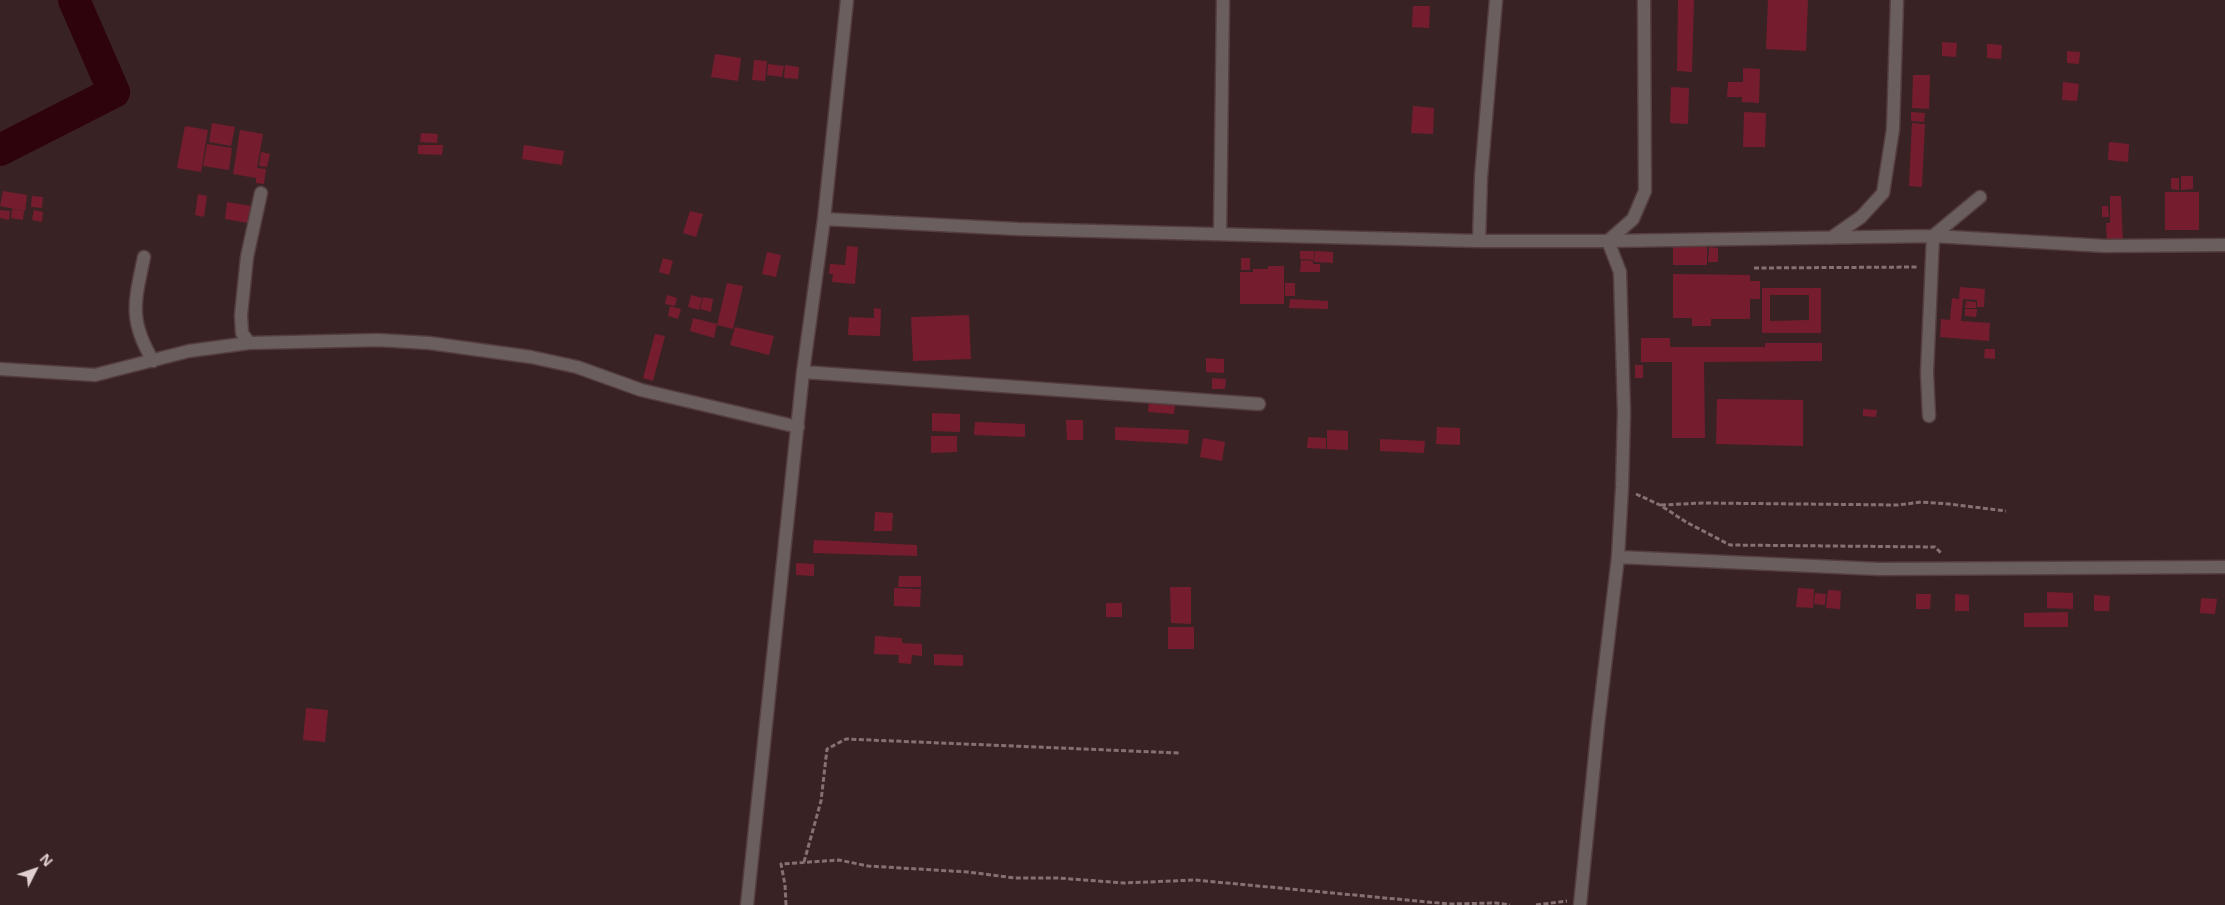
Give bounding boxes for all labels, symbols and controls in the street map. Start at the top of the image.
north arrow [10,845,60,895]
text: N [36,849,58,870]

